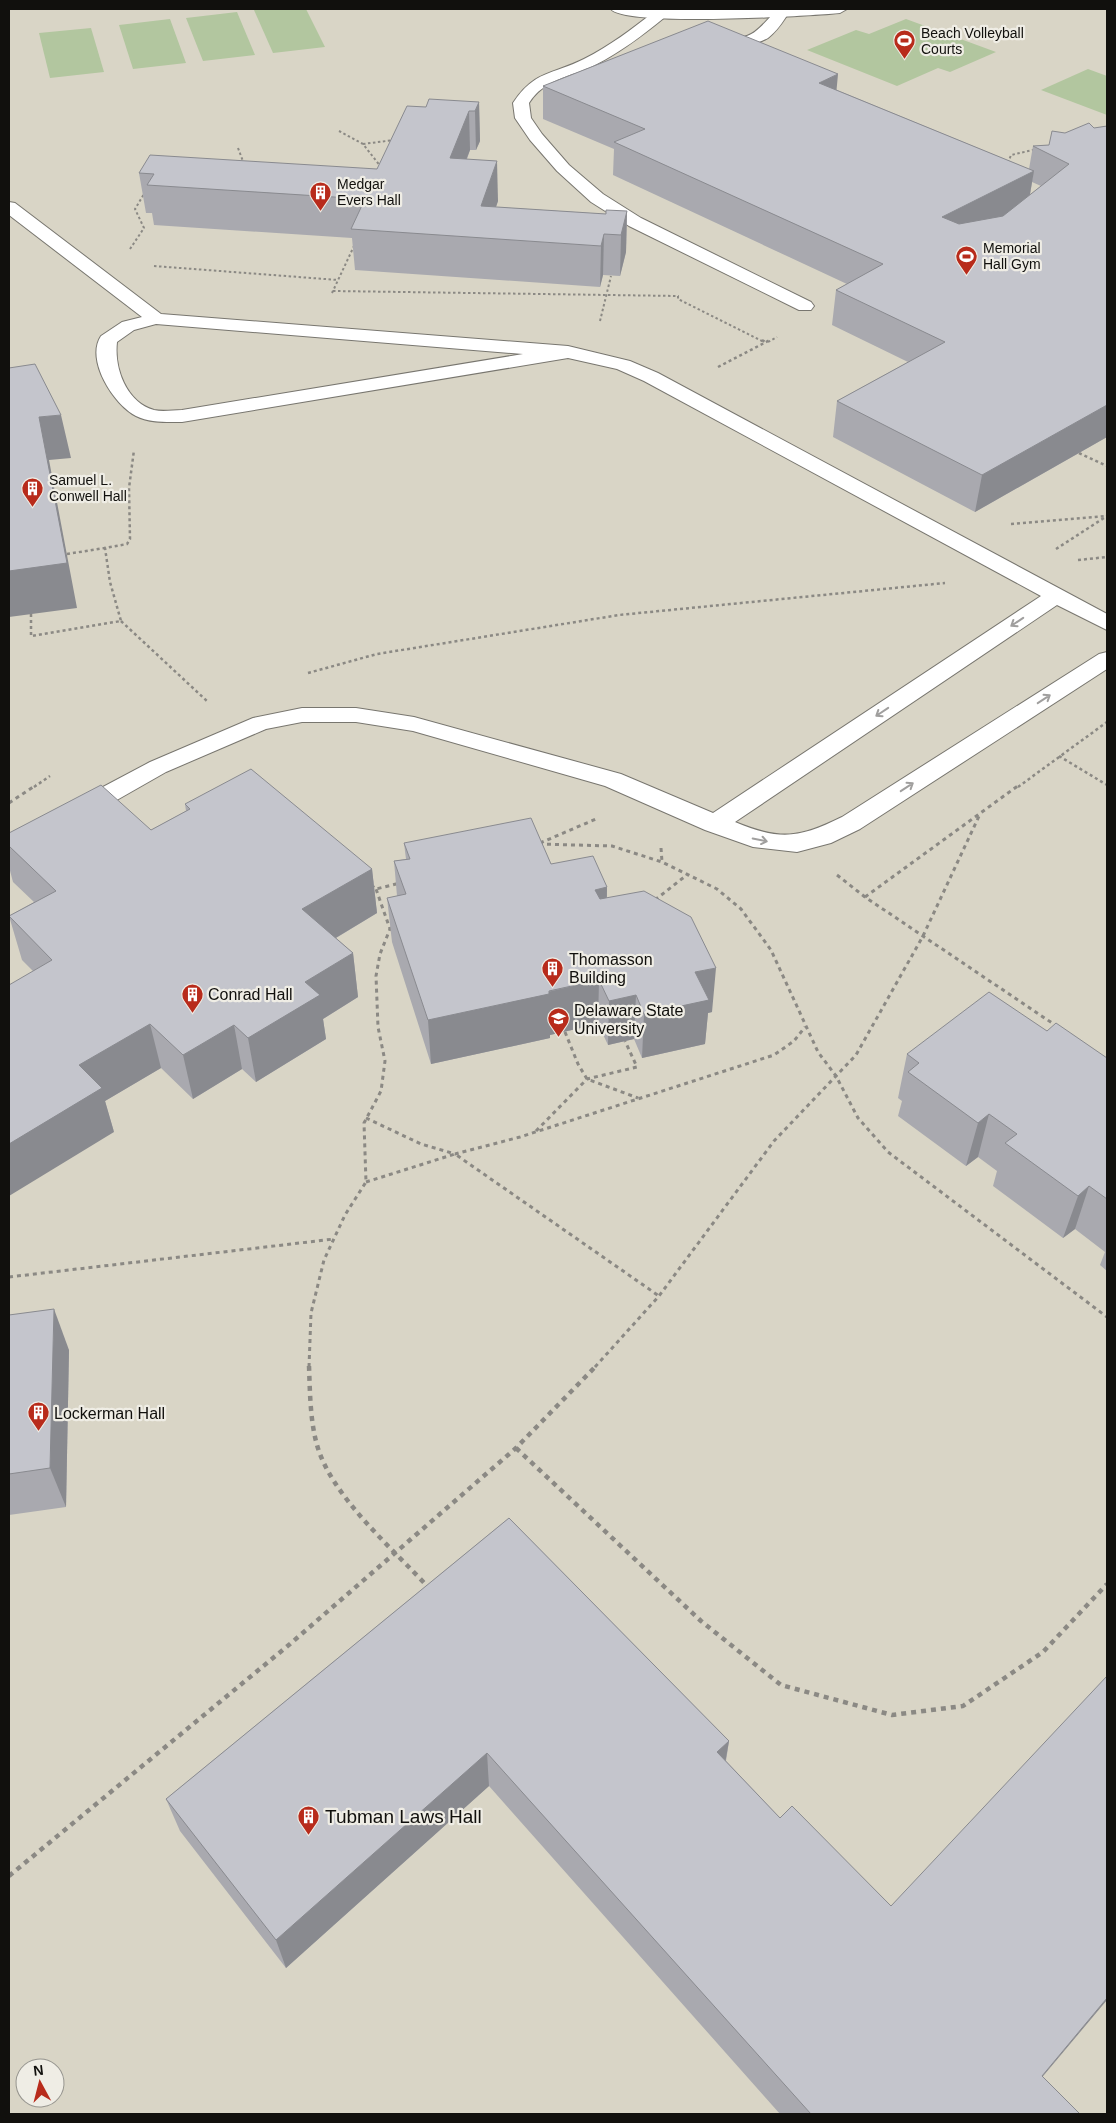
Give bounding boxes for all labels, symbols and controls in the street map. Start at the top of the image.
place label: Beach Volleyball Courts [921,25,1024,57]
sports icon: Beach Volleyball Courts [893,29,917,60]
place label: Medgar Evers Hall [337,176,401,208]
building icon: Medgar Evers Hall [309,180,333,211]
place label: Memorial Hall Gym [983,240,1041,272]
sports icon: Memorial Hall Gym [955,244,979,275]
place label: Samuel L. Conwell Hall [49,472,127,504]
building icon: Samuel L. Conwell Hall [21,476,45,507]
one-way arrow [1011,617,1025,627]
one-way arrow [1037,694,1051,704]
one-way arrow [875,707,889,717]
one-way arrow [900,781,914,791]
one-way arrow [751,836,767,846]
place label: Thomasson Building [569,951,653,986]
building icon: Thomasson Building [541,956,565,987]
building icon: Conrad Hall [180,982,204,1013]
place label: Conrad Hall [208,986,292,1003]
place label: Delaware State University [574,1002,683,1037]
school or university icon: Delaware State University [546,1007,570,1038]
building icon: Lockerman Hall [26,1401,50,1432]
place label: Lockerman Hall [54,1405,165,1422]
building icon: Tubman Laws Hall [297,1804,321,1835]
place label: Tubman Laws Hall [325,1806,482,1827]
north arrow [15,2058,65,2108]
text: N [32,2062,44,2079]

